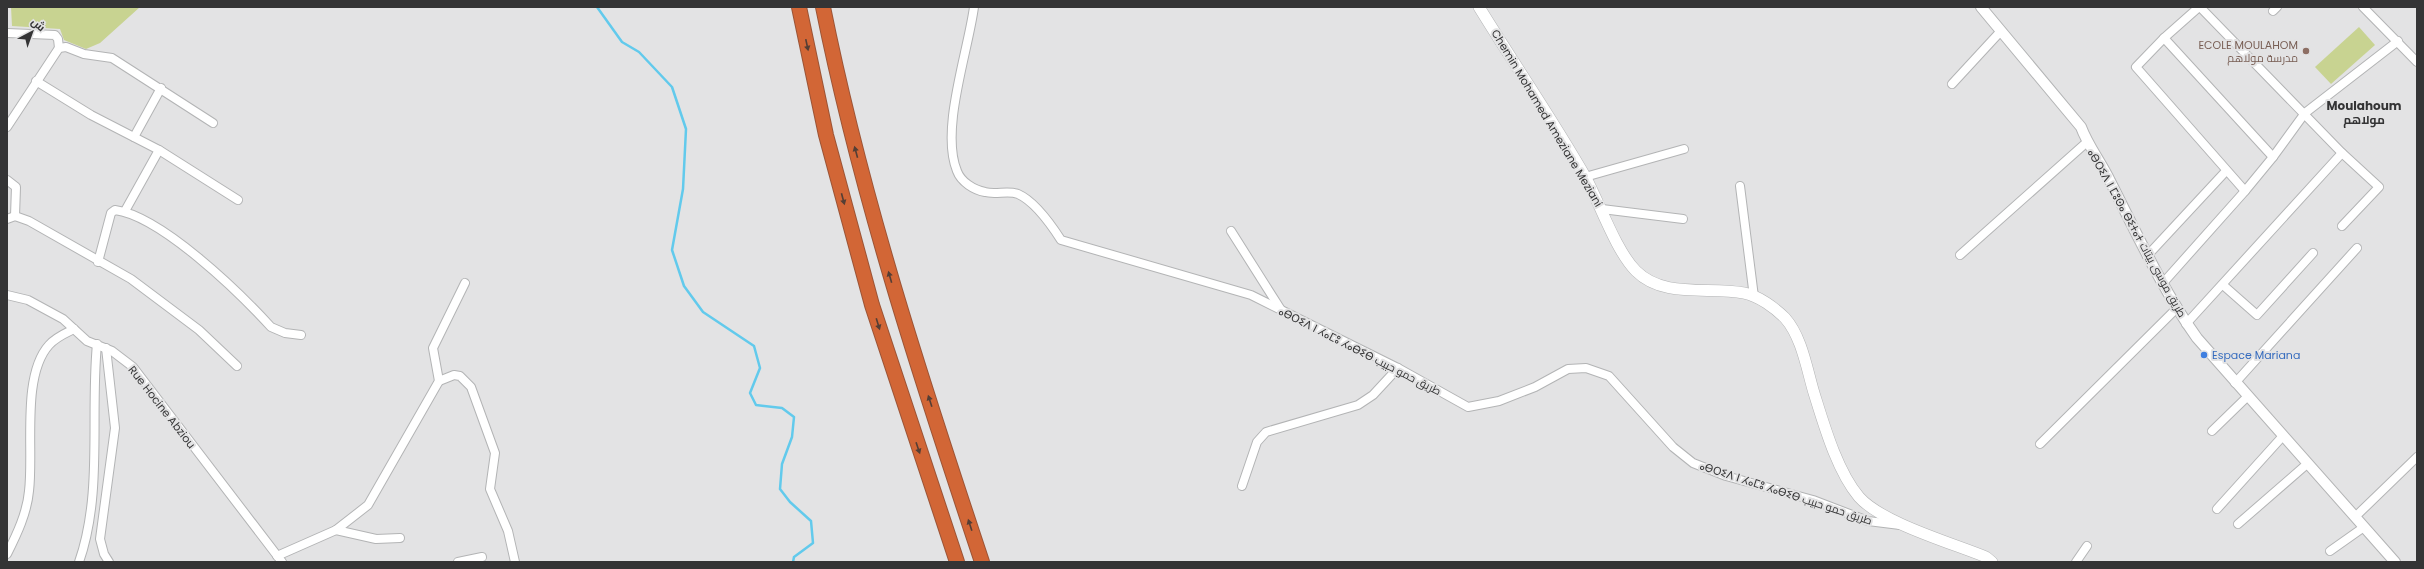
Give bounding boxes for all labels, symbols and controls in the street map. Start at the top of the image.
north arrow [12,12,52,52]
text: ش [28,14,49,35]
street label: Chemin Mohamed Ameziane Meziani [1487,26,1607,210]
place label: ECOLE MOULAHOM مدرسة مولاهم [2198,37,2298,66]
one-way arrow [805,39,811,51]
marker: ECOLE MOULAHOM مدرسة مولاهم [2301,46,2311,56]
district label: Moulahoum مولاهم [2327,97,2402,128]
one-way arrow [853,146,859,158]
street label: ⴰⴱⵔⵉⴷ ⵏ ⵎⵓⵙⴰ ⴱⵉⵜⴰⵜ طريق موسى بيتات [2084,146,2190,320]
one-way arrow [840,193,846,205]
one-way arrow [887,271,893,284]
street label: ⴰⴱⵔⵉⴷ ⵏ ⵃⴰⵎⵓ ⵃⴰⴱⵉⴱ طريق حمو حبيب [1276,303,1444,399]
one-way arrow [875,319,881,331]
place label: Espace Mariana [2212,347,2300,363]
marker: Espace Mariana [2199,350,2209,360]
street label: Rue Hocine Abziou [125,362,199,452]
one-way arrow [926,395,932,407]
one-way arrow [916,442,922,454]
street label: ⴰⴱⵔⵉⴷ ⵏ ⵃⴰⵎⵓ ⵃⴰⴱⵉⴱ طريق حمو حبيب [1698,458,1874,528]
one-way arrow [967,519,973,531]

